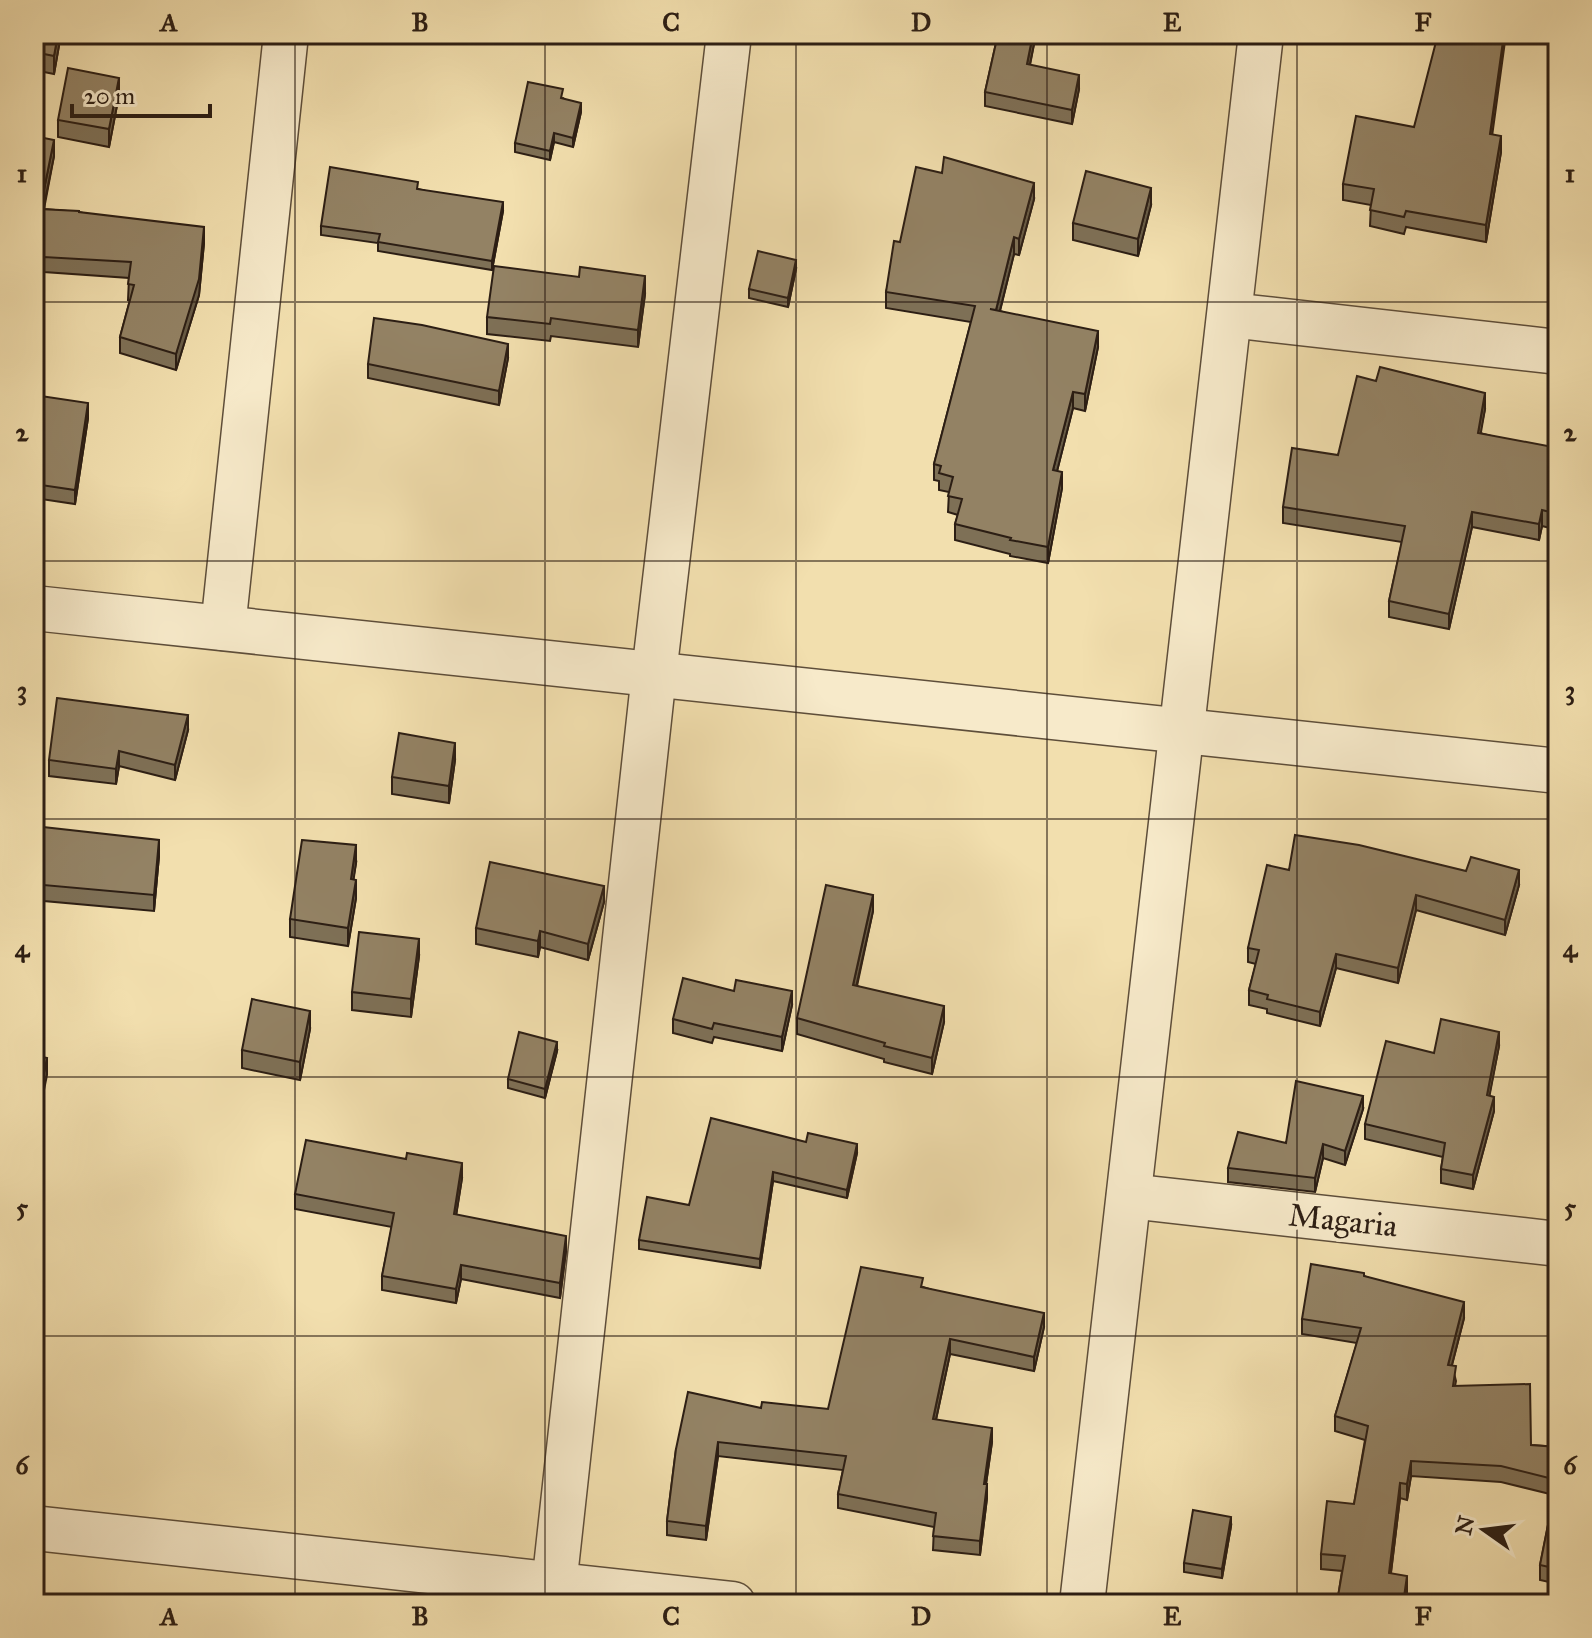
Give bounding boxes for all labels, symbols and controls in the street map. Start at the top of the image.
text: A [158,6,178,38]
text: B [411,6,429,38]
text: C [662,6,680,38]
text: D [911,6,931,38]
text: E [1163,6,1182,38]
text: F [1415,6,1432,38]
scale bar [72,68,210,118]
text: 20 m [84,81,135,111]
text: 1 [17,157,27,189]
text: 1 [1565,157,1575,189]
text: 2 [16,416,30,448]
text: 2 [1564,416,1578,448]
text: 3 [17,674,27,706]
text: 3 [1565,674,1575,706]
text: 4 [15,932,31,964]
text: 4 [1563,932,1579,964]
text: 5 [16,1191,29,1223]
text: 5 [1564,1191,1577,1223]
street label: Magaria [1287,1195,1400,1246]
text: 6 [15,1449,30,1481]
text: 6 [1563,1449,1578,1481]
north arrow [1444,1490,1524,1570]
text: N [1450,1513,1481,1538]
text: A [158,1600,178,1632]
text: B [411,1600,429,1632]
text: C [662,1600,680,1632]
text: D [911,1600,931,1632]
text: E [1163,1600,1182,1632]
text: F [1415,1600,1432,1632]

